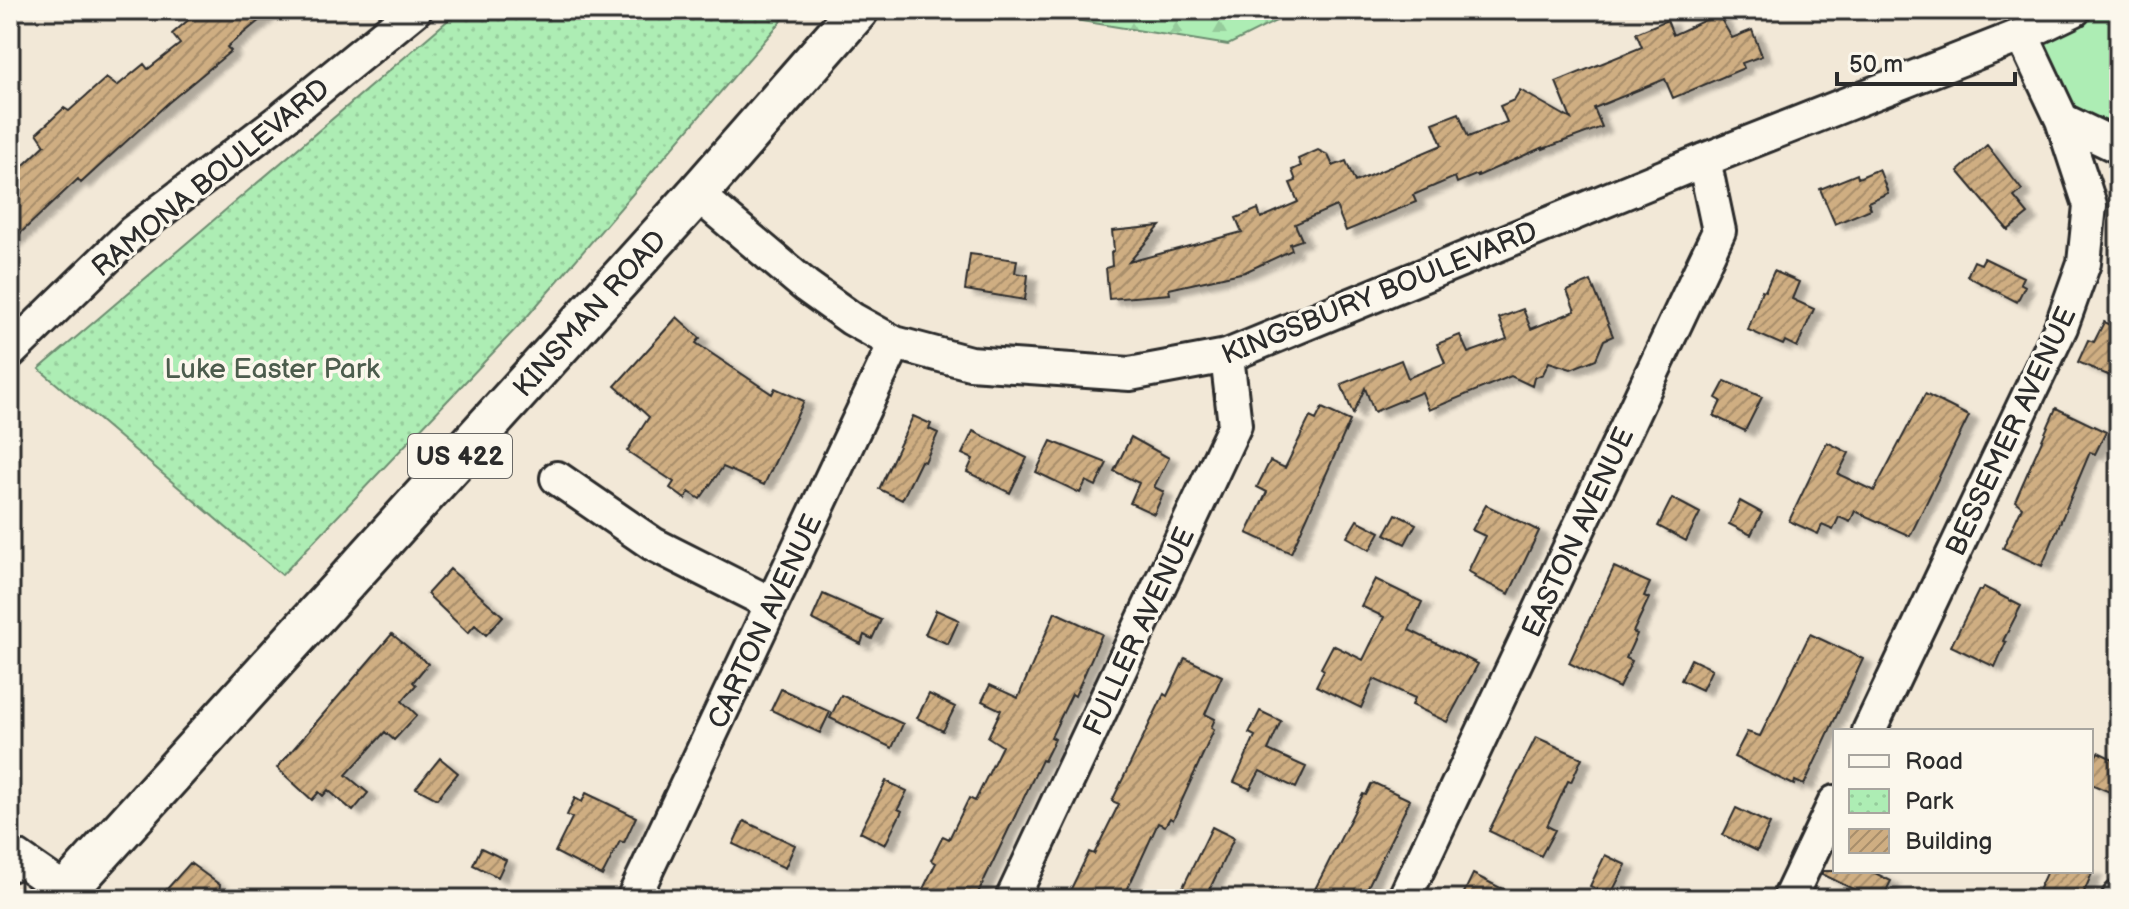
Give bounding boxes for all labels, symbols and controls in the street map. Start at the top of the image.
scale bar [1837,36,2015,86]
text: 50 m [1849,50,1903,79]
street label: RAMONA BOULEVARD [85,72,336,284]
street label: KINGSBURY BOULEVARD [1217,215,1542,372]
street label: KINSMAN ROAD [507,224,673,404]
street label: BESSEMER AVENUE [1939,302,2083,561]
park label: Luke Easter Park [164,353,380,386]
street label: EASTON AVENUE [1515,423,1641,643]
road number: US 422 [408,434,512,478]
street label: CARTON AVENUE [701,509,829,734]
street label: FULLER AVENUE [1077,522,1202,741]
legend [1833,729,2093,873]
text: Road [1905,747,1963,776]
text: Park [1905,787,1953,816]
text: Building [1905,827,1992,856]

